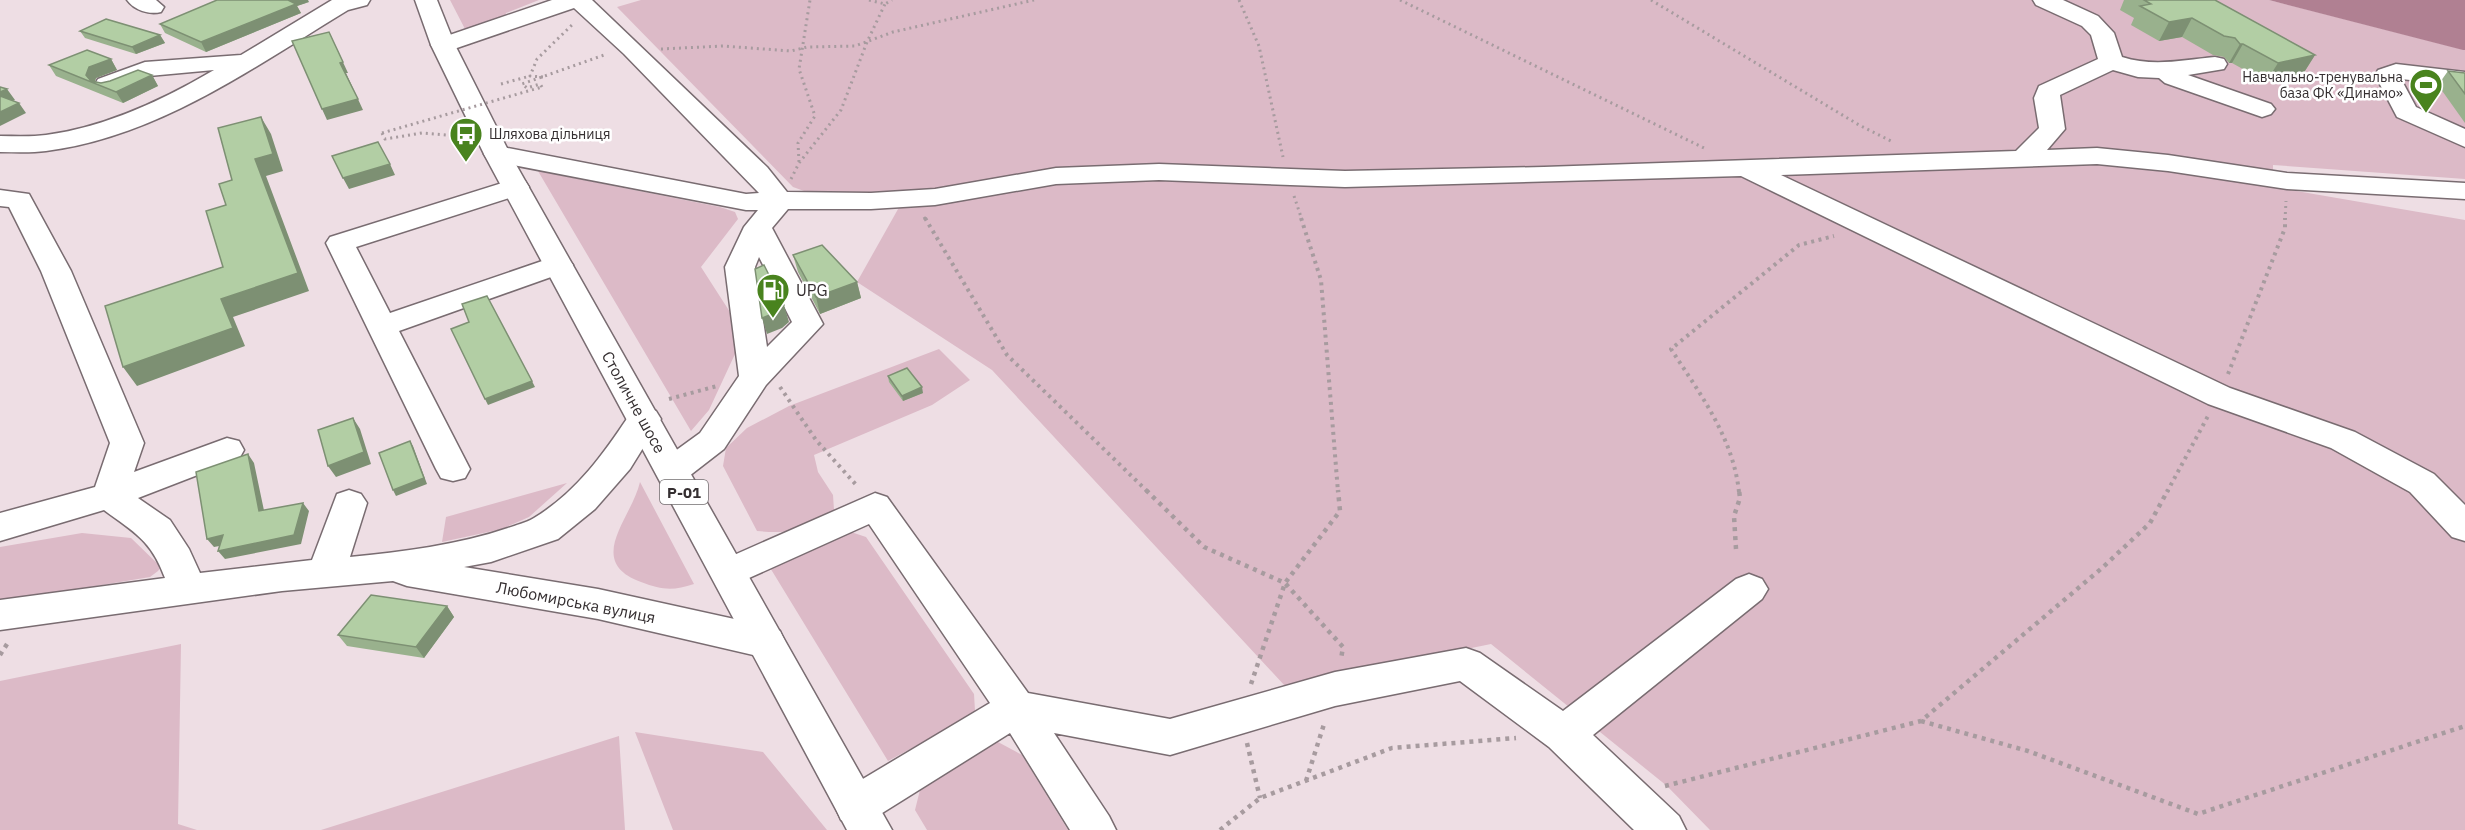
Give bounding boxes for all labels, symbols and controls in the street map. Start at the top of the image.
sports icon: Навчально-тренувальна база ФК «Динамо» [2408,67,2444,114]
place label: Навчально-тренувальна база ФК «Динамо» [2242,68,2404,102]
bus stop icon: Шляхова дільниця [448,116,484,163]
place label: Шляхова дільниця [489,125,610,143]
fuel station icon: UPG [755,272,791,319]
place label: UPG [796,280,828,300]
street label: Столичне шосе [598,347,670,457]
road number: Р-01 [660,480,708,504]
street label: Любомирська вулиця [495,577,657,627]

